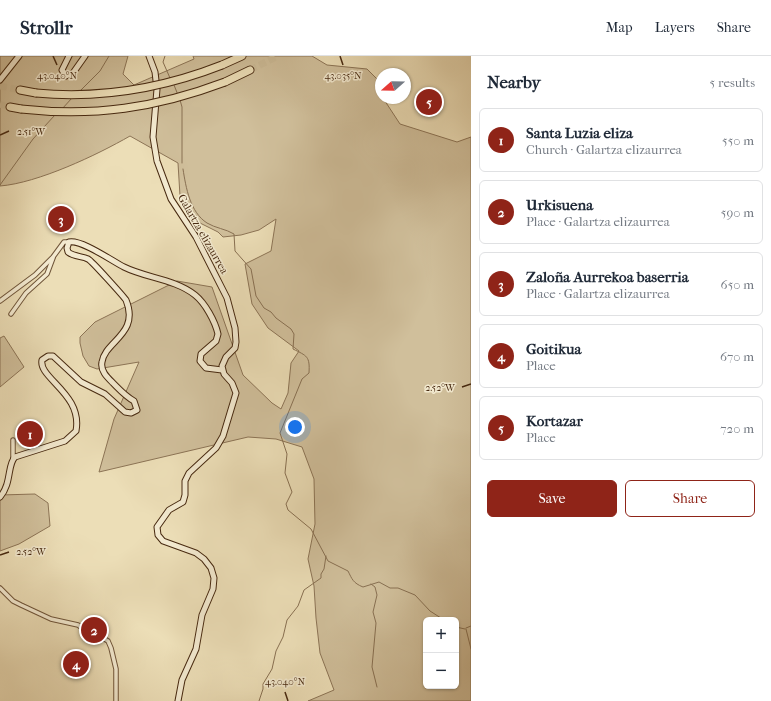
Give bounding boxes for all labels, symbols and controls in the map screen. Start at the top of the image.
text: Strollr [20,17,73,39]
text: Map [606,19,633,36]
text: Layers [655,19,695,36]
text: Share [717,19,751,36]
north arrow [375,68,411,104]
text: 43.040°N [37,70,77,82]
text: 43.035°N [324,70,362,82]
text: Nearby [487,72,541,92]
text: 5 results [710,75,755,90]
pin: 5 [416,87,442,117]
text: Santa Luzia eliza [526,124,633,142]
text: 2.51°W [17,126,46,138]
text: 1 [499,133,503,148]
text: 550 m [722,133,754,148]
text: Church · Galartza elizaurrea [526,142,682,157]
street label: Galartza elizaurrea [175,192,231,277]
text: Urkisuena [526,196,593,214]
pin: 3 [48,204,74,234]
text: 2 [498,205,504,220]
text: 590 m [721,205,754,220]
text: Place · Galartza elizaurrea [526,214,670,229]
text: Zaloña Aurrekoa baserria [526,268,689,286]
text: 3 [498,277,504,292]
text: 650 m [721,277,754,292]
text: Place · Galartza elizaurrea [526,286,670,301]
text: Goitikua [526,340,581,358]
text: 4 [497,349,505,364]
text: 670 m [720,349,754,364]
text: Place [526,358,556,373]
text: 2.52°W [425,382,456,394]
text: Kortazar [526,412,583,430]
your location [285,417,305,437]
pin: 1 [17,419,43,449]
text: 5 [498,421,504,436]
text: 720 m [720,421,754,436]
text: Place [526,430,556,445]
button: Save [487,480,617,517]
button: Share [625,480,755,517]
text: 2.52°W [16,546,47,558]
pin: 2 [81,615,107,645]
map controls [423,617,459,689]
button: + [423,617,459,653]
pin: 4 [63,649,89,679]
button: − [423,653,459,689]
text: 43.040°N [265,676,305,688]

